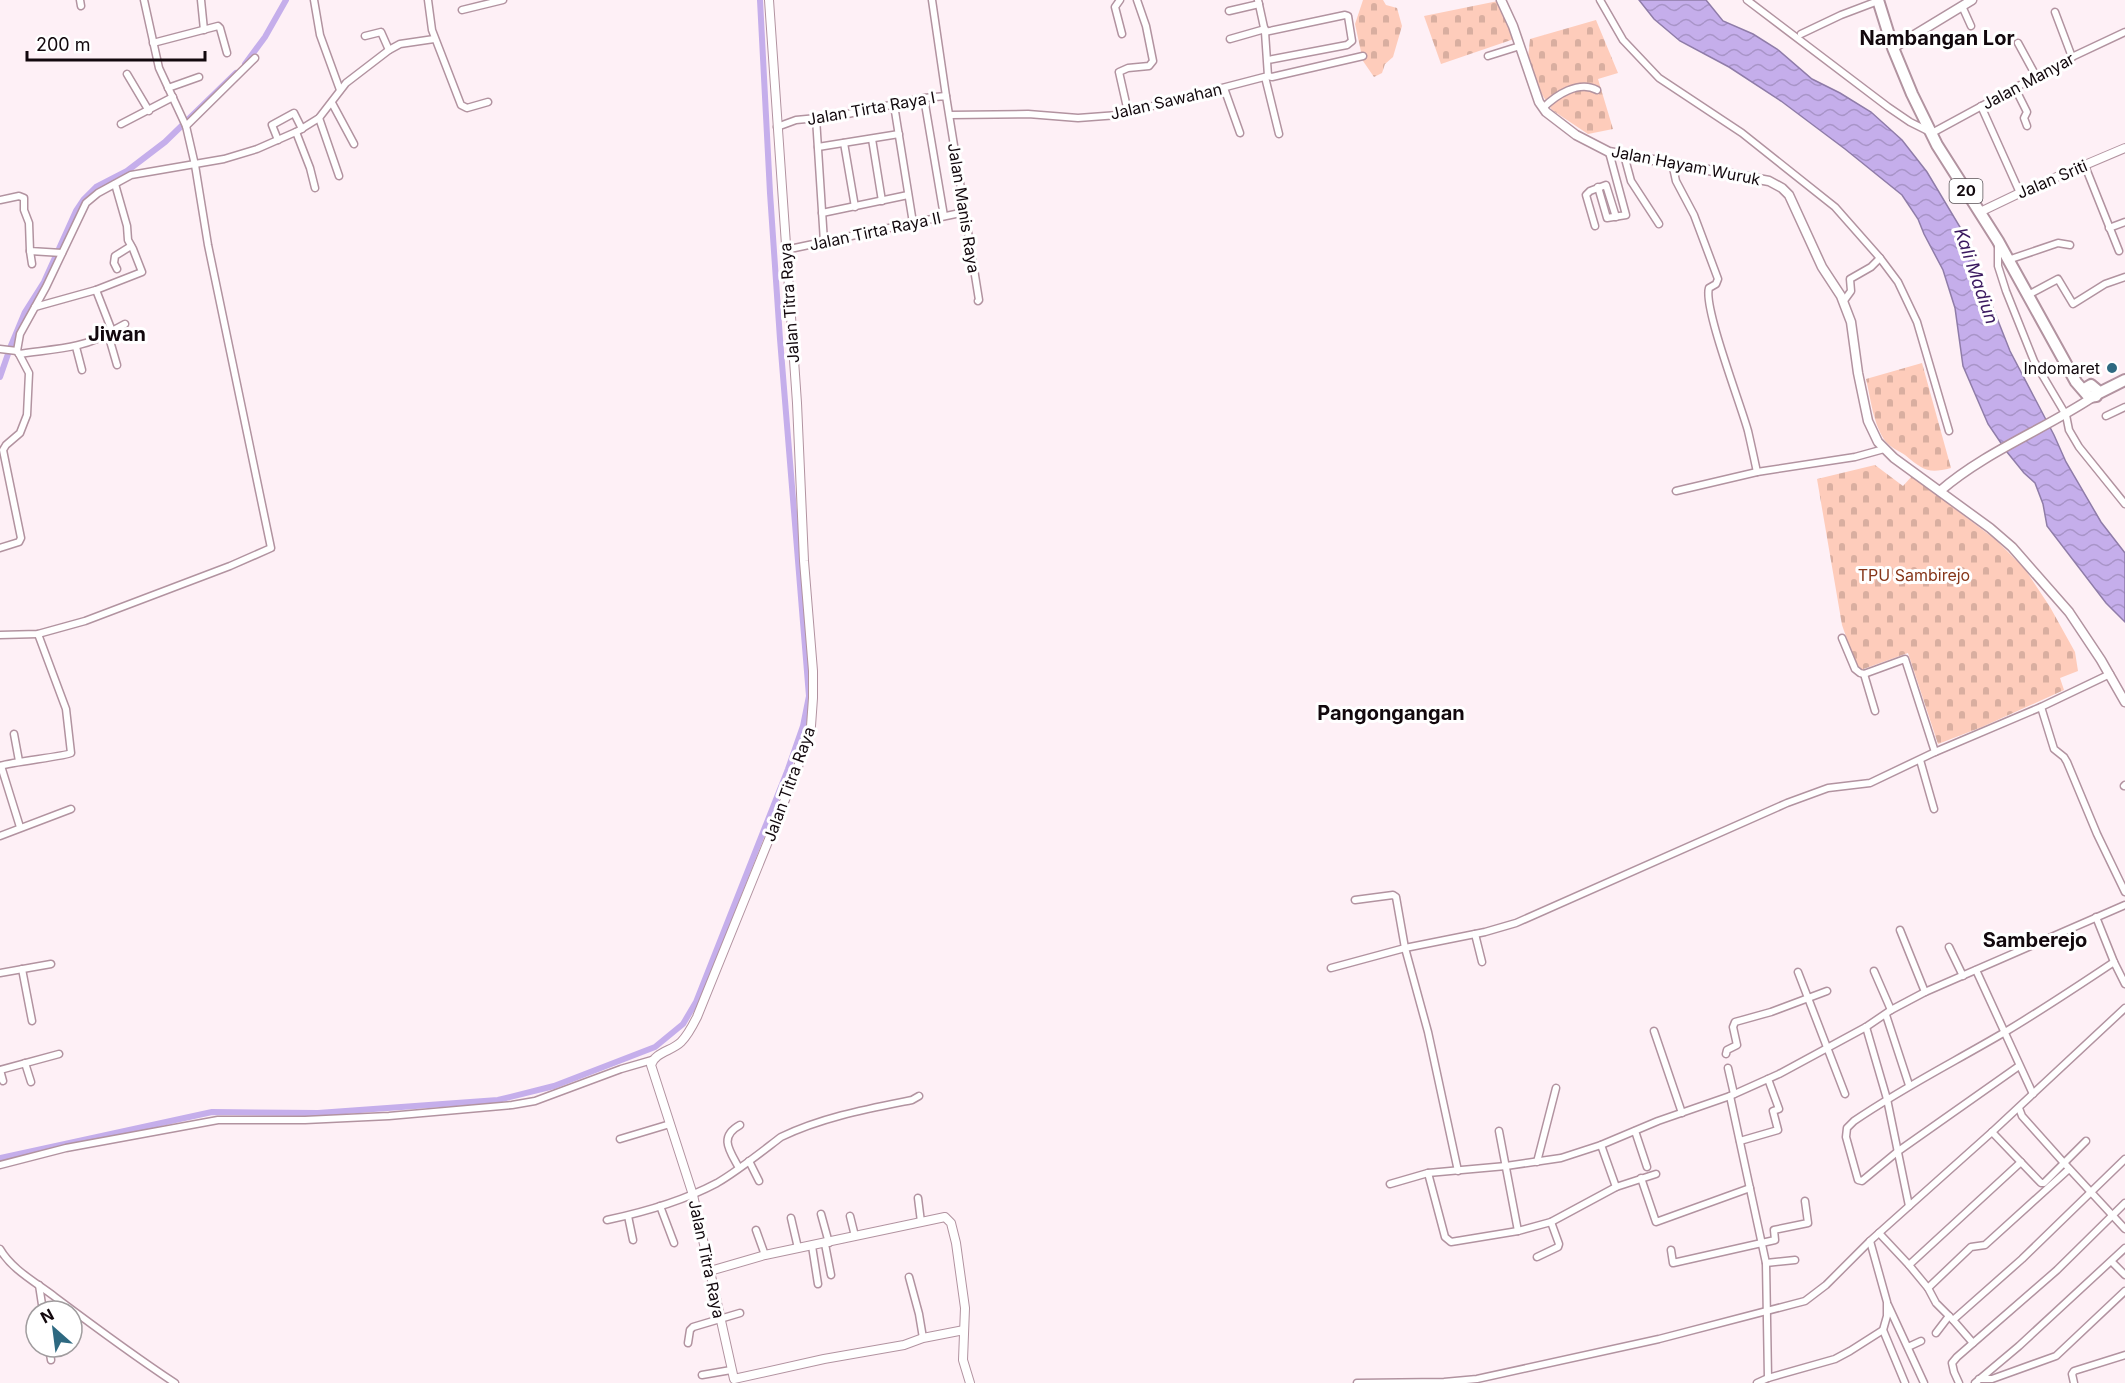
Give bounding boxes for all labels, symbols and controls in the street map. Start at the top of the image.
scale bar [27,24,206,62]
district label: Nambangan Lor [1859,26,2015,50]
text: 200 m [36,34,91,55]
street label: Jalan Manyar [1978,48,2078,114]
street label: Jalan Sawahan [1108,78,1224,124]
street label: Jalan Tirta Raya I [805,87,937,129]
street label: Jalan Manis Raya [944,141,984,275]
street label: Jalan Hayam Wuruk [1610,141,1762,189]
street label: Jalan Sriti [2014,155,2090,203]
road number: 20 [1950,179,1982,203]
street label: Jalan Tirta Raya II [807,207,943,255]
water label: Kali Madiun [1950,225,2003,327]
street label: Jalan Titra Raya [775,242,803,364]
district label: Jiwan [88,322,146,346]
place label: Indomaret [2024,358,2100,378]
marker: Indomaret [2105,361,2119,375]
park label: TPU Sambirejo [1858,565,1970,585]
district label: Pangongangan [1317,701,1465,725]
street label: Jalan Titra Raya [759,724,819,844]
district label: Samberejo [1983,928,2087,952]
street label: Jalan Titra Raya [685,1198,729,1320]
north arrow [24,1299,84,1359]
text: N [37,1304,57,1327]

